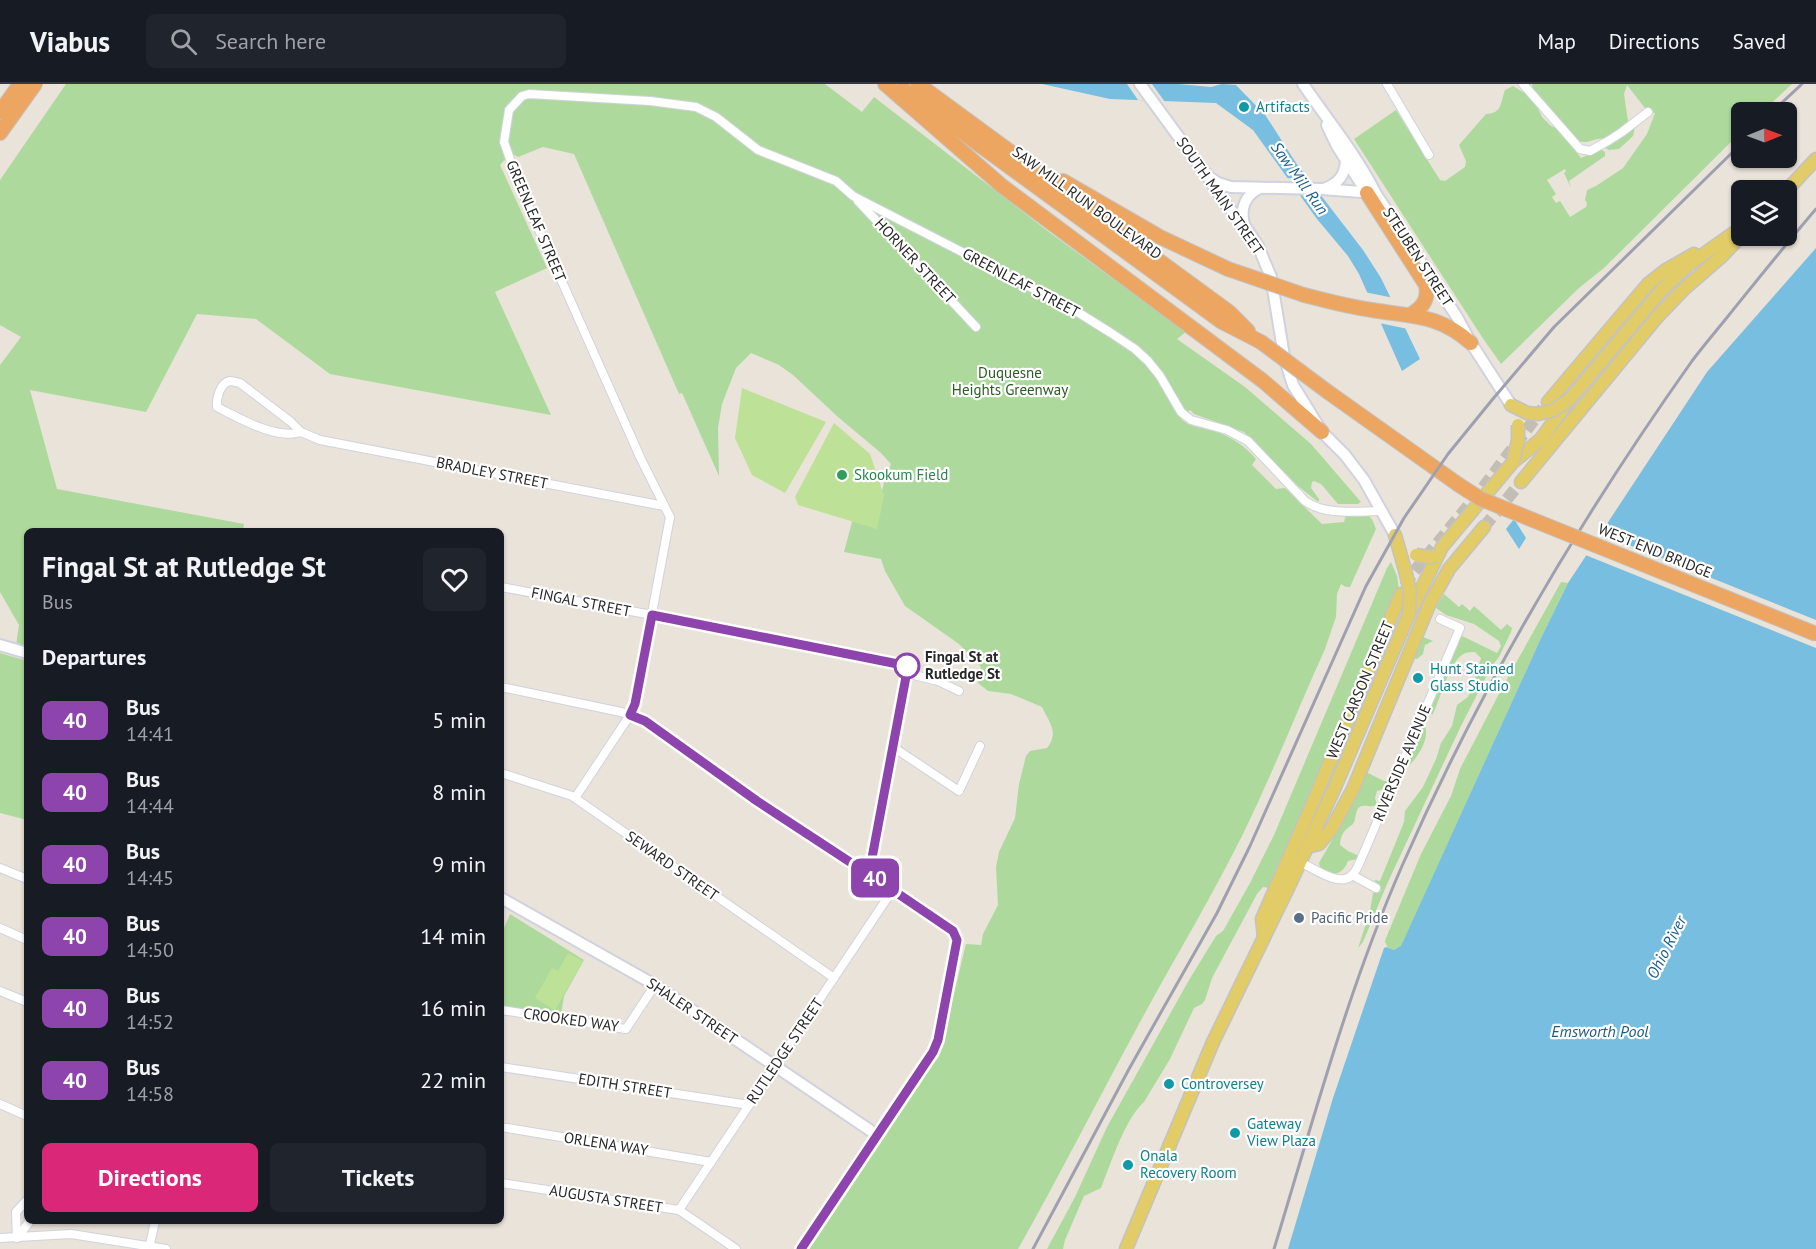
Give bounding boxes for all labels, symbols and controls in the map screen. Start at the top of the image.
search box [146,14,566,68]
text: Viabus [30,23,110,60]
icon: search [167,25,200,58]
text: Search here [215,27,326,55]
text: Map [1537,28,1576,55]
text: Directions [1609,28,1700,55]
text: Saved [1733,28,1786,55]
place label: Artifacts [1256,97,1310,116]
marker: Artifacts [1237,100,1251,114]
north arrow [1731,102,1797,168]
map controls [1731,102,1797,246]
street label: SOUTH MAIN STREET [1173,133,1268,259]
water label: Saw Mill Run [1267,138,1333,218]
street label: SAW MILL RUN BOULEVARD [1009,142,1166,263]
street label: GREENLEAF STREET [502,157,571,285]
button: layers [1731,180,1797,246]
street label: STEUBEN STREET [1379,203,1458,311]
street label: HORNER STREET [871,214,960,308]
street label: GREENLEAF STREET [959,244,1084,322]
park label: Duquesne Heights Greenway [952,363,1068,399]
street label: BRADLEY STREET [435,452,550,493]
place label: Skookum Field [854,465,948,484]
marker: Skookum Field [835,468,849,482]
street label: WEST END BRIDGE [1595,519,1715,582]
text: Fingal St at Rutledge St [42,548,326,585]
button: heart [423,548,486,611]
street label: FINGAL STREET [530,583,633,621]
text: Bus [42,589,73,615]
street label: WEST CARSON STREET [1322,617,1397,762]
text: Departures [42,643,146,671]
place label: Fingal St at Rutledge St [925,647,1001,683]
marker: Fingal St at Rutledge St [894,653,920,679]
place label: Hunt Stained Glass Studio [1430,659,1514,695]
marker: Hunt Stained Glass Studio [1411,671,1425,685]
text: Bus [126,693,160,721]
street label: RIVERSIDE AVENUE [1368,702,1435,824]
text: 5 min [432,706,486,734]
text: 40 [63,707,87,734]
text: 14:41 [126,721,174,747]
text: Bus [126,765,160,793]
text: 8 min [432,778,486,806]
text: 40 [63,779,87,806]
text: 14:44 [126,793,174,819]
street label: SEWARD STREET [622,827,723,905]
text: Bus [126,837,160,865]
text: 9 min [432,850,486,878]
text: 40 [63,851,87,878]
line badge: 40 [848,858,902,898]
text: 14:45 [126,865,174,891]
text: 40 [863,865,887,892]
place label: Pacific Pride [1311,908,1388,927]
text: Bus [126,909,160,937]
marker: Pacific Pride [1292,911,1306,925]
water label: Ohio River [1642,911,1691,982]
text: 14 min [420,922,486,950]
text: 40 [63,923,87,950]
text: 14:50 [126,937,174,963]
street label: SHALER STREET [643,973,742,1048]
text: Bus [126,981,160,1009]
text: 16 min [420,994,486,1022]
street label: RUTLEDGE STREET [742,994,827,1107]
text: 40 [63,995,87,1022]
street label: CROOKED WAY [522,1003,621,1036]
text: 14:52 [126,1009,174,1035]
water label: Emsworth Pool [1551,1021,1649,1041]
text: Bus [126,1053,160,1081]
text: 22 min [420,1066,486,1094]
text: 40 [63,1067,87,1094]
street label: EDITH STREET [577,1069,674,1102]
place label: Controversey [1181,1074,1264,1093]
marker: Controversey [1162,1077,1176,1091]
text: 14:58 [126,1081,174,1107]
place label: Gateway View Plaza [1246,1114,1316,1150]
marker: Gateway View Plaza [1228,1126,1242,1140]
street label: ORLENA WAY [563,1127,650,1160]
button: Directions [42,1143,258,1212]
button: Tickets [270,1143,486,1212]
place label: Onala Recovery Room [1140,1146,1237,1182]
marker: Onala Recovery Room [1121,1158,1135,1172]
street label: AUGUSTA STREET [548,1180,665,1217]

